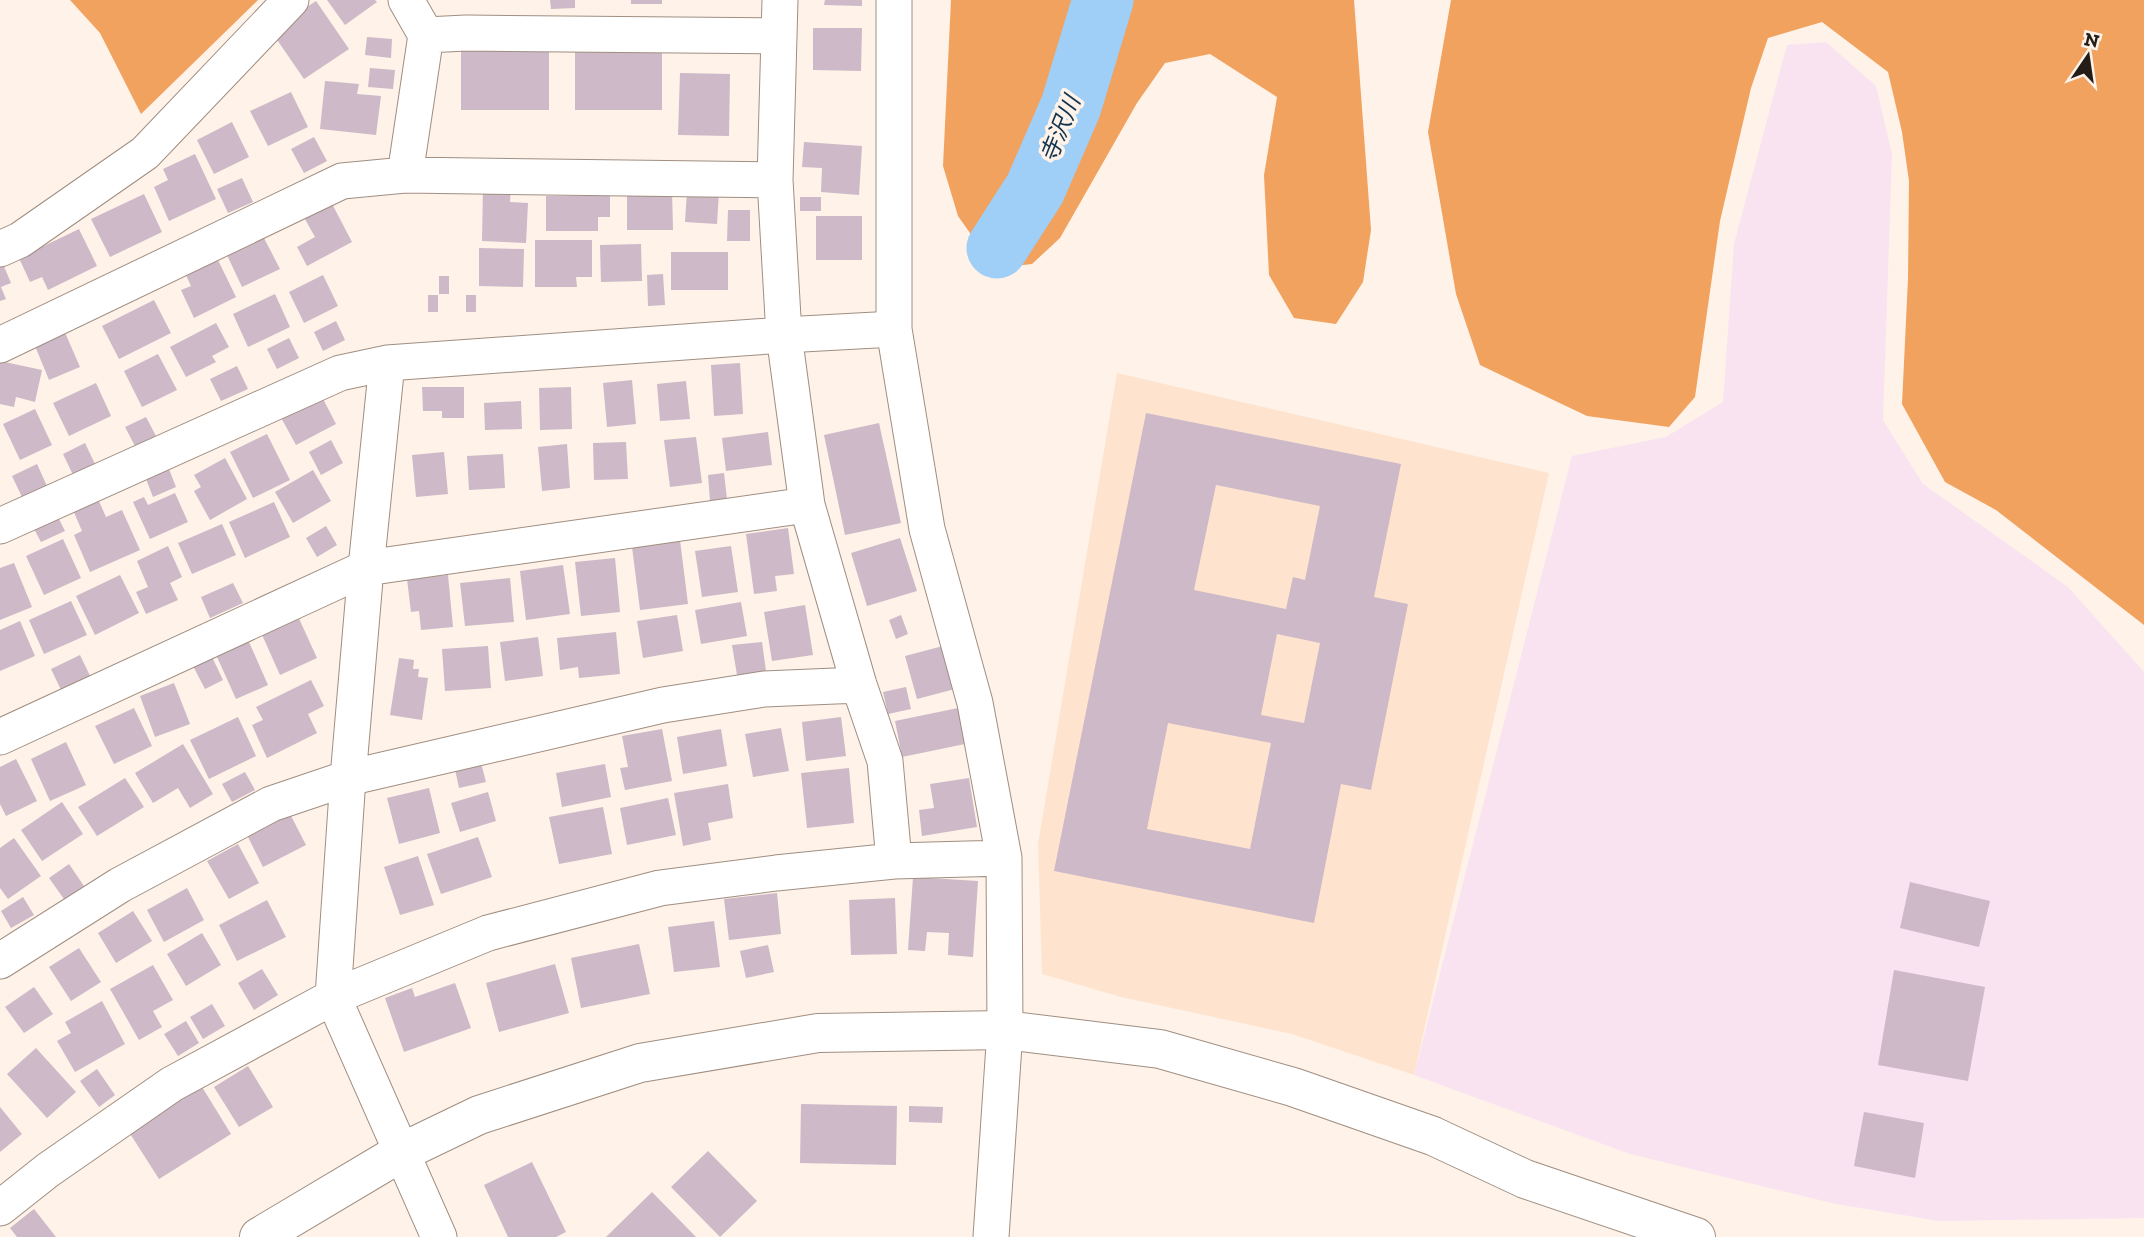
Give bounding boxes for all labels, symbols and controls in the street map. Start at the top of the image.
north arrow [2053,21,2123,91]
text: N [2082,27,2101,53]
water label: 寺沢川 [1034,89,1087,166]

